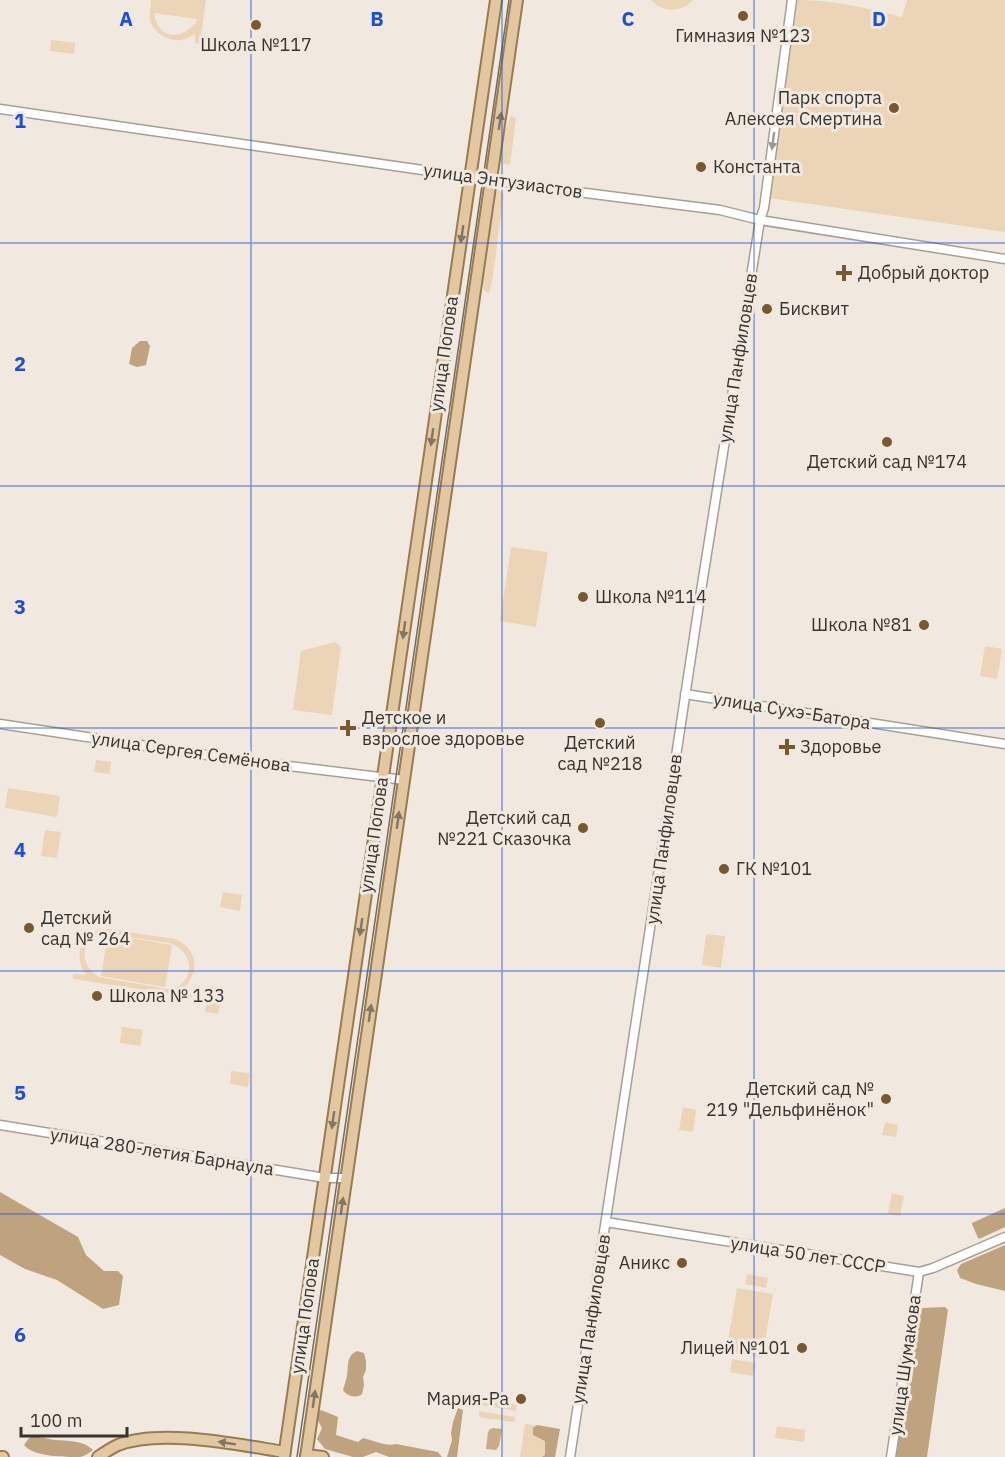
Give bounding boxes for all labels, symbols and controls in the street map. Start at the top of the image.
text: A [119,5,133,32]
text: B [370,5,384,32]
text: C [621,5,635,32]
text: D [872,5,886,32]
marker: Гимназия №123 [736,9,750,23]
marker: Школа №117 [249,18,263,32]
place label: Гимназия №123 [675,24,811,47]
place label: Школа №117 [200,33,312,56]
place label: Парк спорта Алексея Смертина [725,86,882,130]
marker: Парк спорта Алексея Смертина [887,101,901,115]
text: 1 [14,107,26,134]
one-way arrow [495,111,504,130]
one-way arrow [768,132,777,151]
place label: Константа [713,155,801,178]
street label: улица Энтузиастов [422,158,584,203]
marker: Константа [694,160,708,174]
one-way arrow [457,224,466,243]
place label: Добрый доктор [858,261,989,284]
marker: Добрый доктор [835,264,853,282]
street label: улица Панфиловцев [713,271,762,445]
street label: улица Попова [424,294,463,413]
place label: Бисквит [779,297,850,320]
marker: Бисквит [760,302,774,316]
text: 2 [14,350,26,377]
one-way arrow [428,428,437,447]
marker: Детский сад №174 [880,435,894,449]
place label: Детский сад №174 [807,450,967,473]
place label: Школа №114 [595,585,707,608]
marker: Школа №114 [576,590,590,604]
text: 3 [14,593,26,620]
place label: Школа №81 [811,613,912,636]
marker: Школа №81 [917,618,931,632]
one-way arrow [400,621,409,640]
street label: улица Сухэ-Батора [712,687,873,734]
place label: Детское и взрослое здоровье [362,706,525,750]
marker: Детский сад №218 [593,716,607,730]
marker: Детское и взрослое здоровье [339,719,357,737]
street label: улица Сергея Семёнова [90,726,292,777]
place label: Детский сад №218 [558,731,642,775]
place label: Здоровье [800,735,881,758]
marker: Здоровье [778,738,796,756]
street label: улица Панфиловцев [640,752,687,926]
street label: улица Попова [354,775,393,894]
place label: Детский сад №221 Сказочка [437,806,571,850]
one-way arrow [394,811,403,830]
marker: Детский сад №221 Сказочка [576,821,590,835]
text: 4 [14,836,26,863]
place label: ГК №101 [736,857,812,880]
marker: ГК №101 [717,862,731,876]
place label: Детский сад № 264 [41,906,130,950]
one-way arrow [356,918,365,937]
marker: Детский сад № 264 [22,921,36,935]
place label: Школа № 133 [109,984,225,1007]
marker: Школа № 133 [90,989,104,1003]
one-way arrow [366,1004,375,1023]
place label: Детский сад № 219 "Дельфинёнок" [706,1077,874,1121]
text: 5 [14,1079,26,1106]
marker: Детский сад № 219 "Дельфинёнок" [879,1092,893,1106]
one-way arrow [329,1111,338,1130]
street label: улица 280-летия Барнаула [49,1122,276,1181]
one-way arrow [337,1196,346,1215]
street label: улица 50 лет СССР [729,1231,887,1278]
street label: улица Панфиловцев [566,1232,615,1406]
place label: Аникс [619,1251,670,1274]
street label: улица Попова [285,1256,324,1375]
marker: Аникс [675,1256,689,1270]
street label: улица Шумакова [883,1293,926,1437]
text: 6 [14,1321,26,1348]
place label: Лицей №101 [681,1336,790,1359]
marker: Лицей №101 [795,1341,809,1355]
place label: Мария-Ра [427,1387,509,1410]
one-way arrow [310,1389,319,1408]
marker: Мария-Ра [514,1392,528,1406]
scale bar [21,1400,128,1438]
text: 100 m [30,1409,82,1432]
one-way arrow [218,1439,237,1448]

